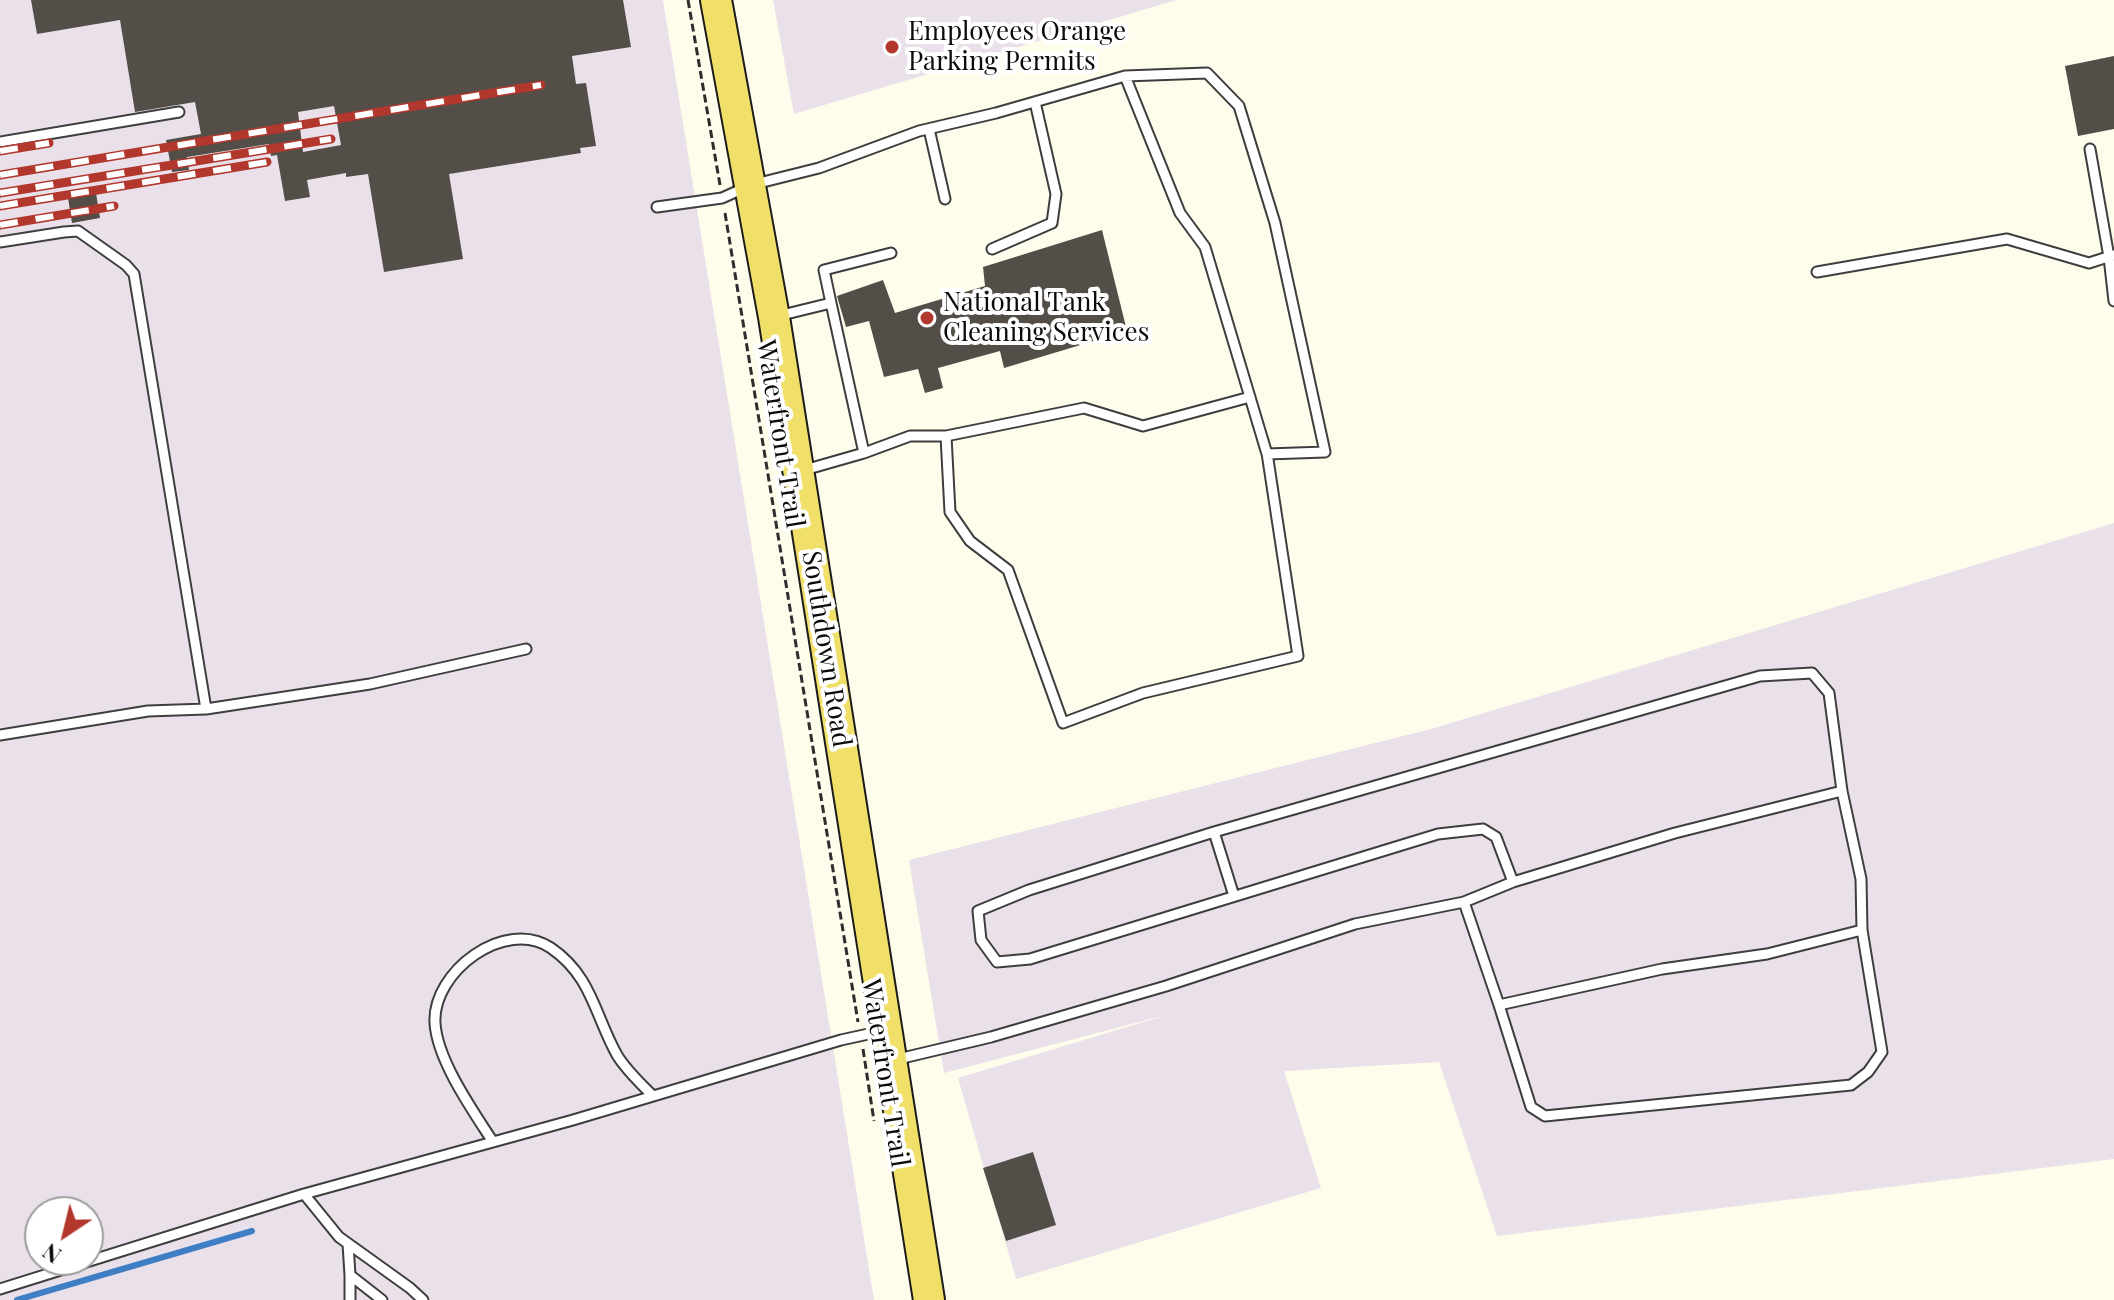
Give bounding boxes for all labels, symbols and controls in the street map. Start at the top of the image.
place label: Employees Orange Parking Permits [908,16,1126,78]
marker: Employees Orange Parking Permits [883,38,901,56]
place label: National Tank Cleaning Services [943,287,1149,348]
marker: National Tank Cleaning Services [918,309,936,327]
street label: Waterfront Trail [750,338,810,530]
street label: Southdown Road [795,549,857,749]
street label: Waterfront Trail [855,977,915,1169]
north arrow [24,1196,104,1276]
text: N [36,1237,66,1271]

